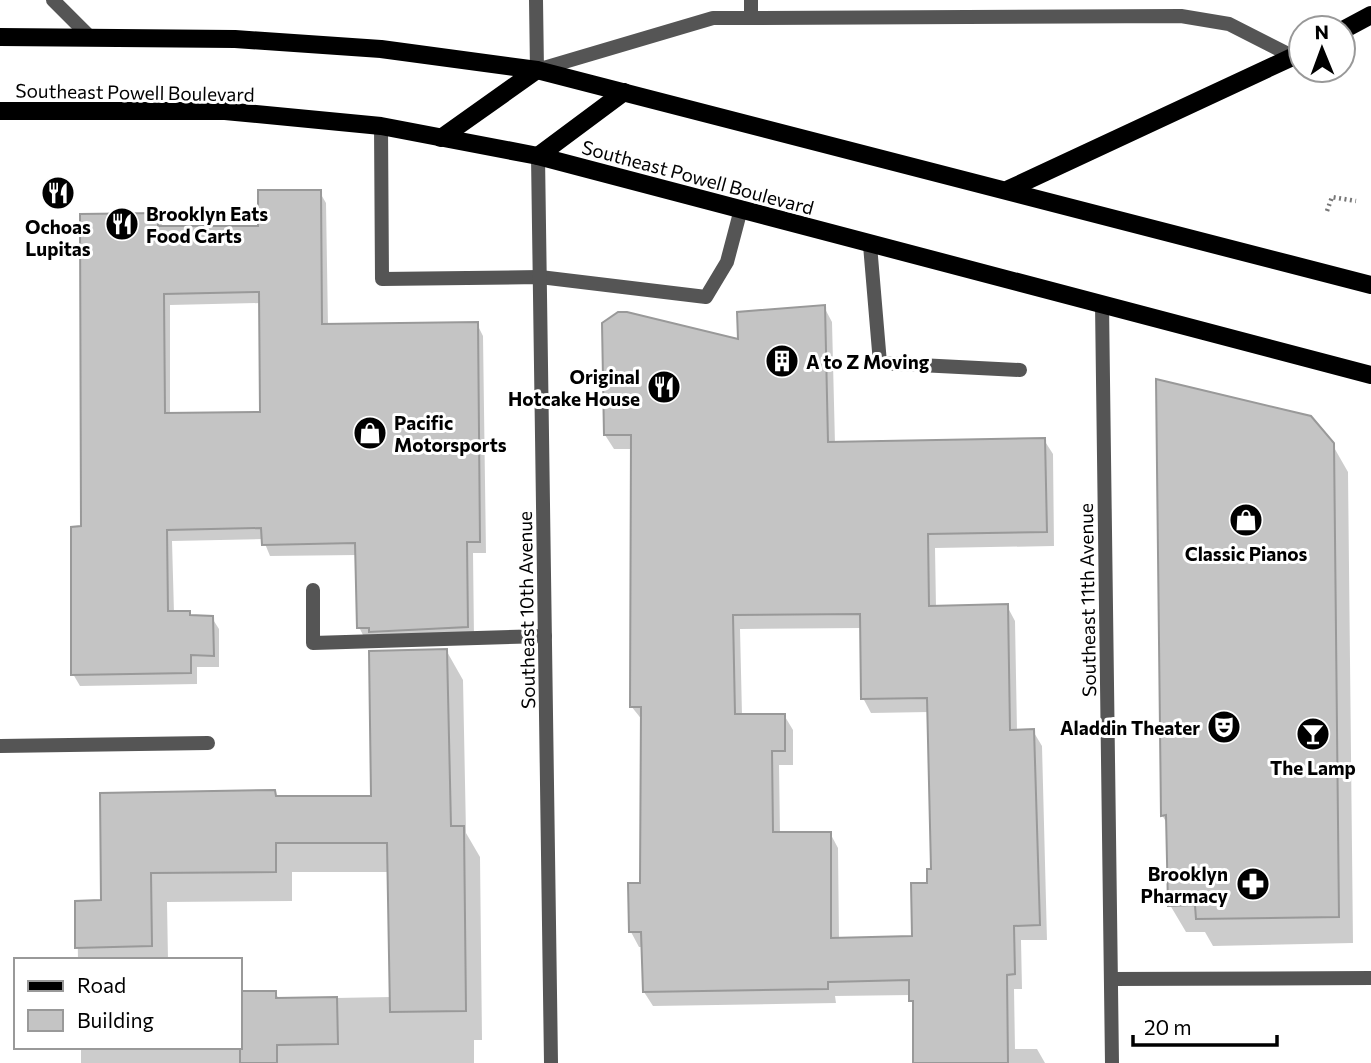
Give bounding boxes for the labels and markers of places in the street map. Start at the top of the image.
restaurant icon: Ochoas Lupitas [39,174,77,212]
place label: Brooklyn Eats Food Carts [146,202,268,247]
restaurant icon: Brooklyn Eats Food Carts [103,205,141,243]
place label: Ochoas Lupitas [25,215,91,260]
building icon: A to Z Moving [763,342,801,380]
place label: A to Z Moving [806,350,930,373]
place label: Original Hotcake House [508,365,640,410]
restaurant icon: Original Hotcake House [645,368,683,406]
place label: Pacific Motorsports [394,411,507,456]
shop icon: Pacific Motorsports [351,414,389,452]
shop icon: Classic Pianos [1227,501,1265,539]
place label: Classic Pianos [1185,542,1307,565]
theatre icon: Aladdin Theater [1205,708,1243,746]
bar icon: The Lamp [1294,715,1332,753]
place label: Aladdin Theater [1060,716,1200,739]
place label: The Lamp [1270,756,1356,779]
place label: Brooklyn Pharmacy [1141,862,1229,907]
pharmacy icon: Brooklyn Pharmacy [1234,865,1272,903]

